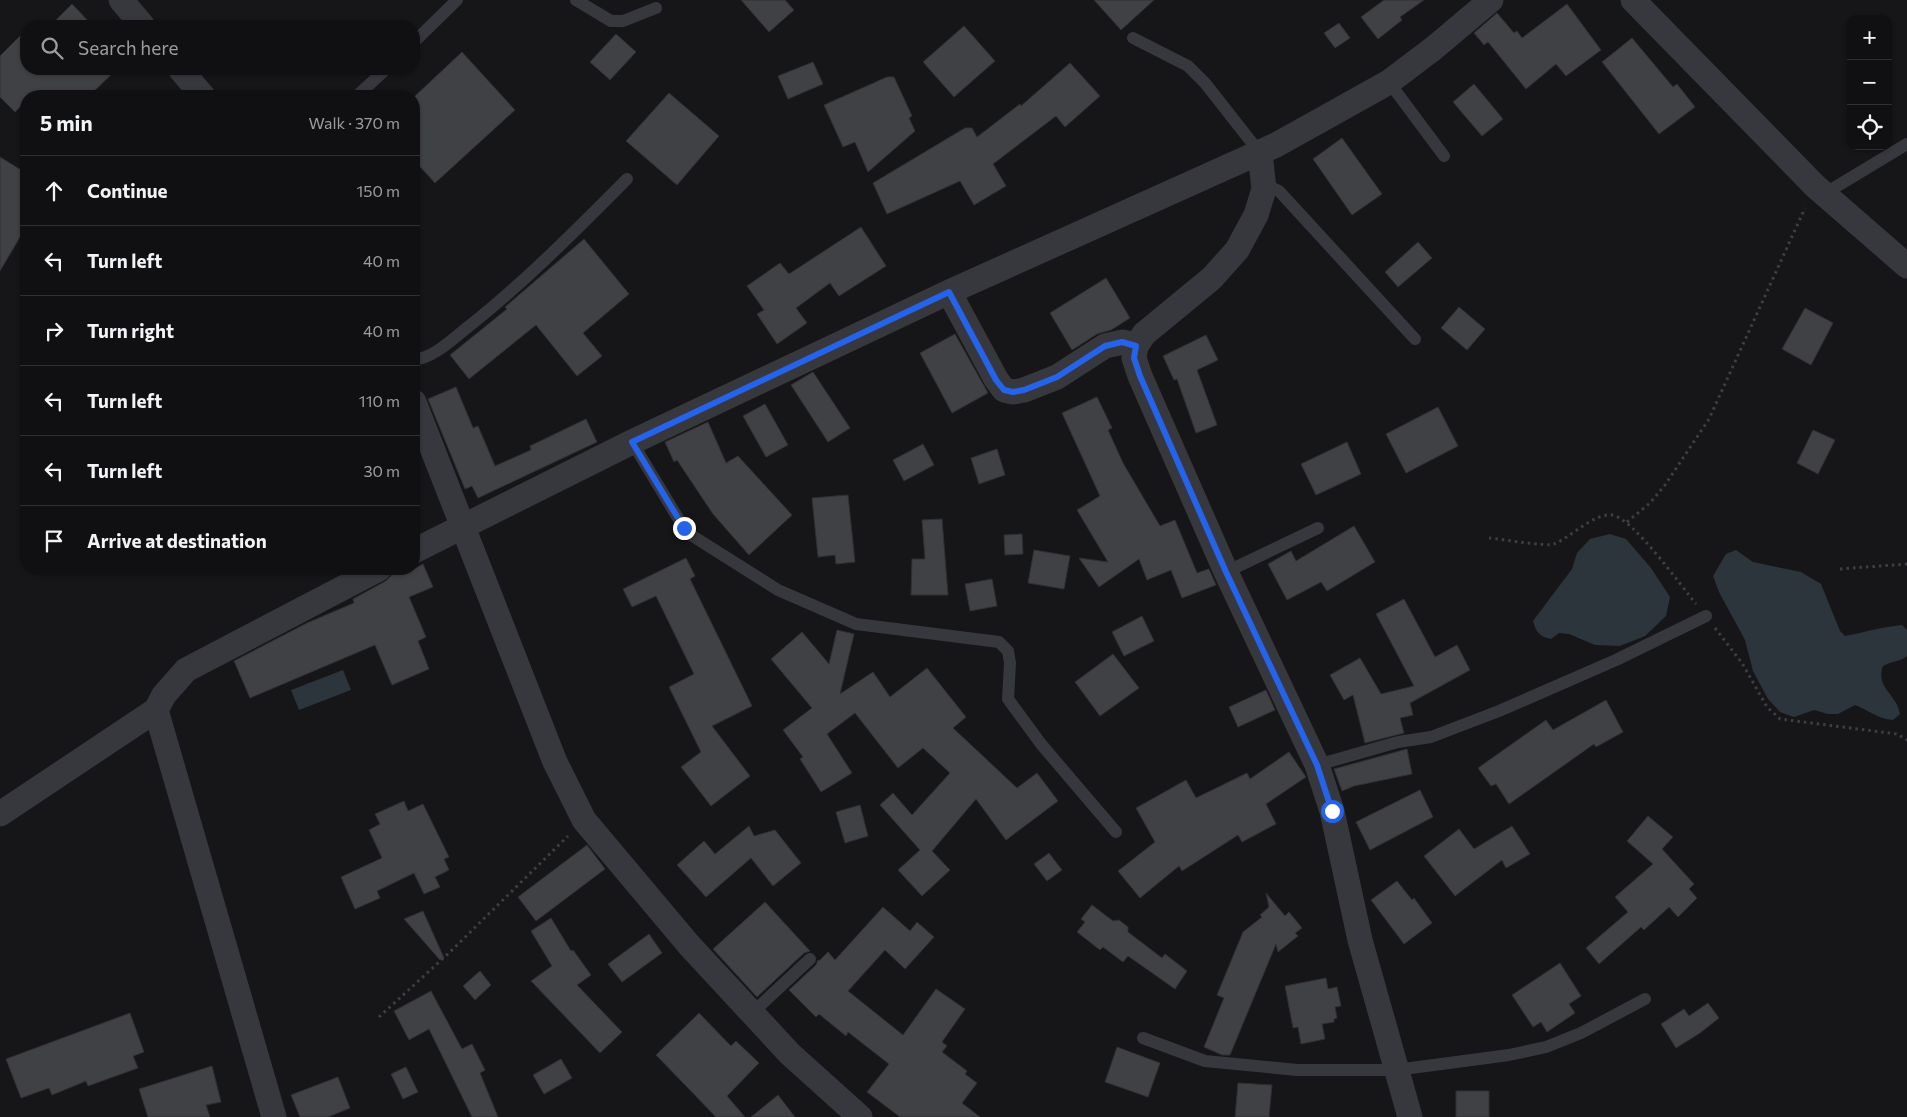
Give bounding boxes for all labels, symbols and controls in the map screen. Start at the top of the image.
map controls [1847,15,1892,150]
button: + [1847,15,1892,60]
search box [20,20,420,75]
icon: search [38,34,66,62]
text: Search here [78,36,178,59]
button: − [1847,60,1892,105]
button: locate [1847,105,1892,150]
text: 5 min [40,110,93,135]
text: Walk · 370 m [309,113,400,132]
icon: ahead [40,177,68,205]
text: Continue [87,179,167,202]
text: 150 m [357,181,400,200]
icon: left [40,247,68,275]
text: Turn left [87,249,162,272]
text: 40 m [363,251,400,270]
icon: right [40,317,68,345]
text: Turn right [87,319,174,342]
text: 40 m [363,321,400,340]
icon: left [40,387,68,415]
text: Turn left [87,389,162,412]
text: 110 m [359,391,400,410]
icon: left [40,457,68,485]
text: Turn left [87,459,162,482]
text: 30 m [363,461,400,480]
route end [673,517,696,540]
icon: arrive [40,527,68,555]
text: Arrive at destination [87,529,267,552]
route start [1321,800,1344,823]

